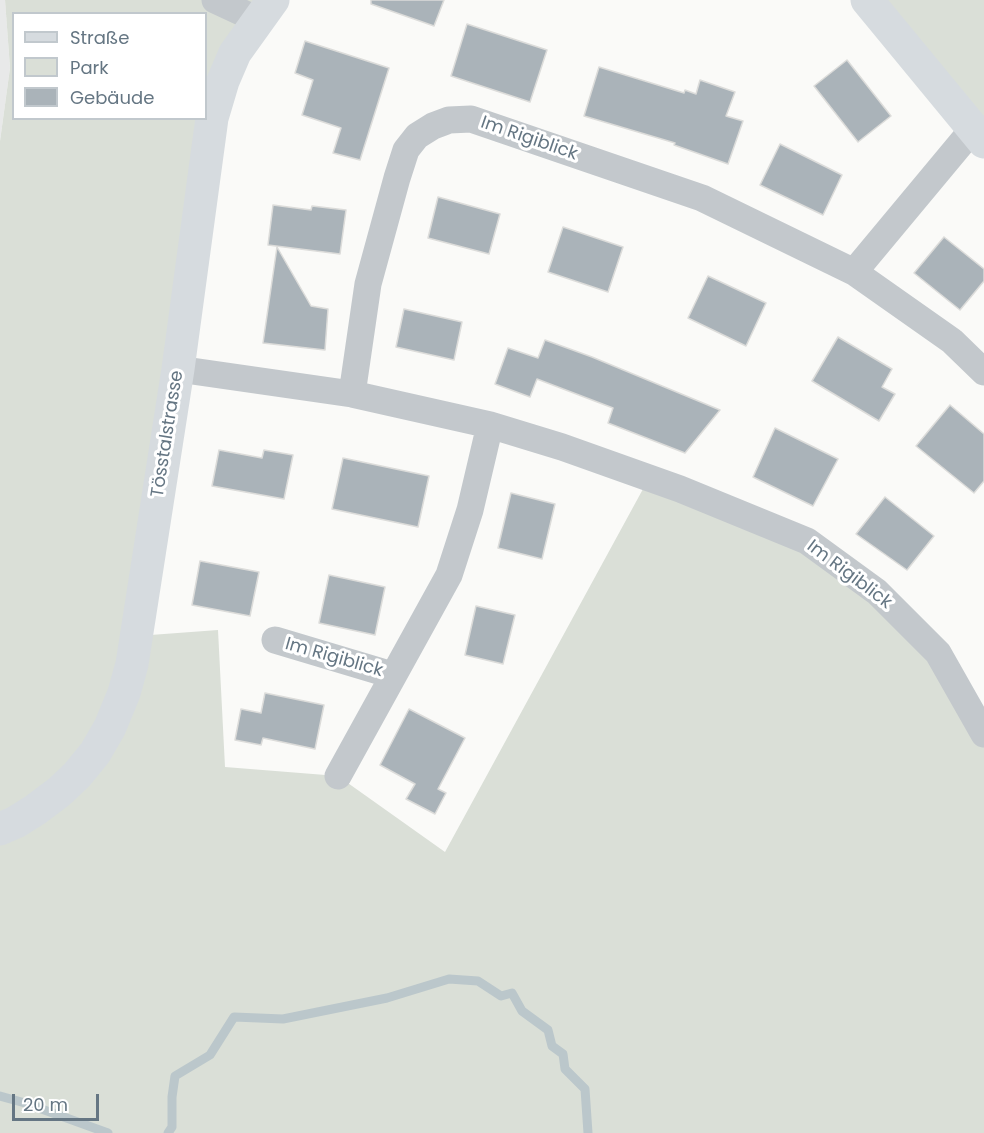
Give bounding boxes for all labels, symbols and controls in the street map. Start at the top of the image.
legend [12,12,207,120]
text: Straße [70,25,129,50]
text: Park [70,55,109,80]
text: Gebäude [70,85,154,110]
street label: Im Rigiblick [478,112,580,166]
street label: Tösstalstrasse [147,369,189,499]
street label: Im Rigiblick [802,536,896,614]
street label: Im Rigiblick [282,634,386,682]
scale bar [15,1082,102,1120]
text: 20 m [23,1092,68,1117]

